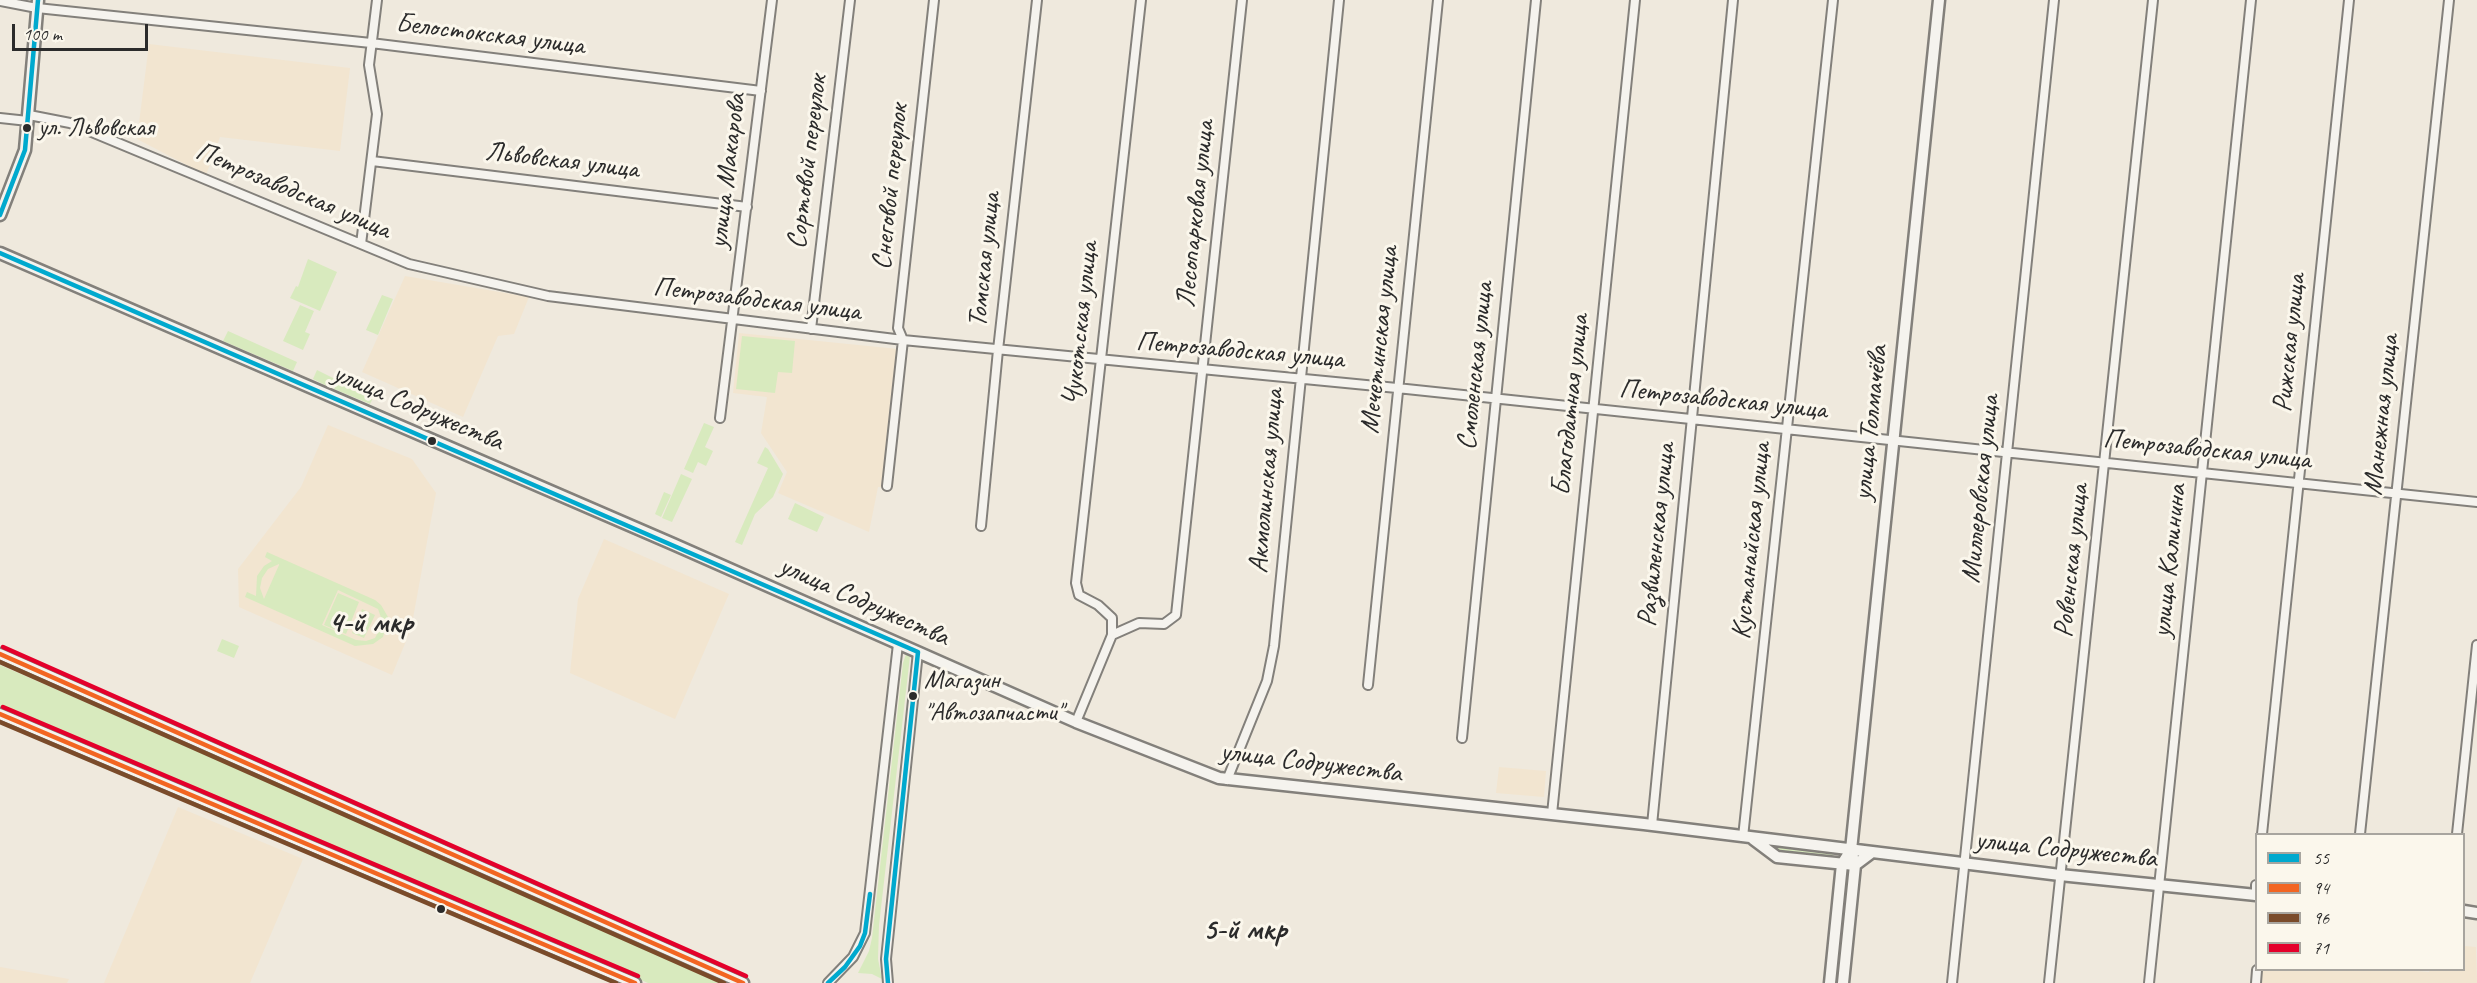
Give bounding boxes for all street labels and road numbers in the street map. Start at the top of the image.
street label: Белостокская улица [394,7,586,63]
street label: Сортовой переулок [781,73,835,251]
street label: улица Макарова [702,92,754,250]
street label: Снеговой переулок [866,103,916,271]
street label: Лесопарковая улица [1169,119,1223,309]
street label: Петрозаводская улица [190,135,396,247]
street label: Львовская улица [483,135,641,187]
street label: Томская улица [961,191,1009,329]
street label: Чукотская улица [1056,240,1106,408]
street label: Мечетинская улица [1353,245,1407,435]
street label: Петрозаводская улица [651,271,863,329]
street label: Рижская улица [2266,272,2314,414]
street label: Смоленская улица [1450,280,1502,452]
street label: Благодатная улица [1545,313,1597,497]
street label: Петрозаводская улица [1135,325,1345,377]
street label: Манежная улица [2357,333,2407,497]
street label: улица Толмачёва [1846,344,1896,502]
street label: улица Содружества [327,357,509,459]
street label: Петрозаводская улица [1617,372,1829,428]
street label: Акмолинская улица [1242,387,1292,575]
street label: Миллеровская улица [1954,393,2008,585]
street label: Петрозаводская улица [2101,422,2313,478]
street label: Кустанайская улица [1725,441,1779,641]
street label: Развиленская улица [1631,442,1683,628]
street label: Ровенская улица [2047,483,2097,639]
street label: улица Калинина [2145,483,2195,639]
street label: улица Содружества [774,550,954,654]
street label: улица Содружества [1218,735,1404,791]
street label: улица Содружества [1974,824,2158,876]

